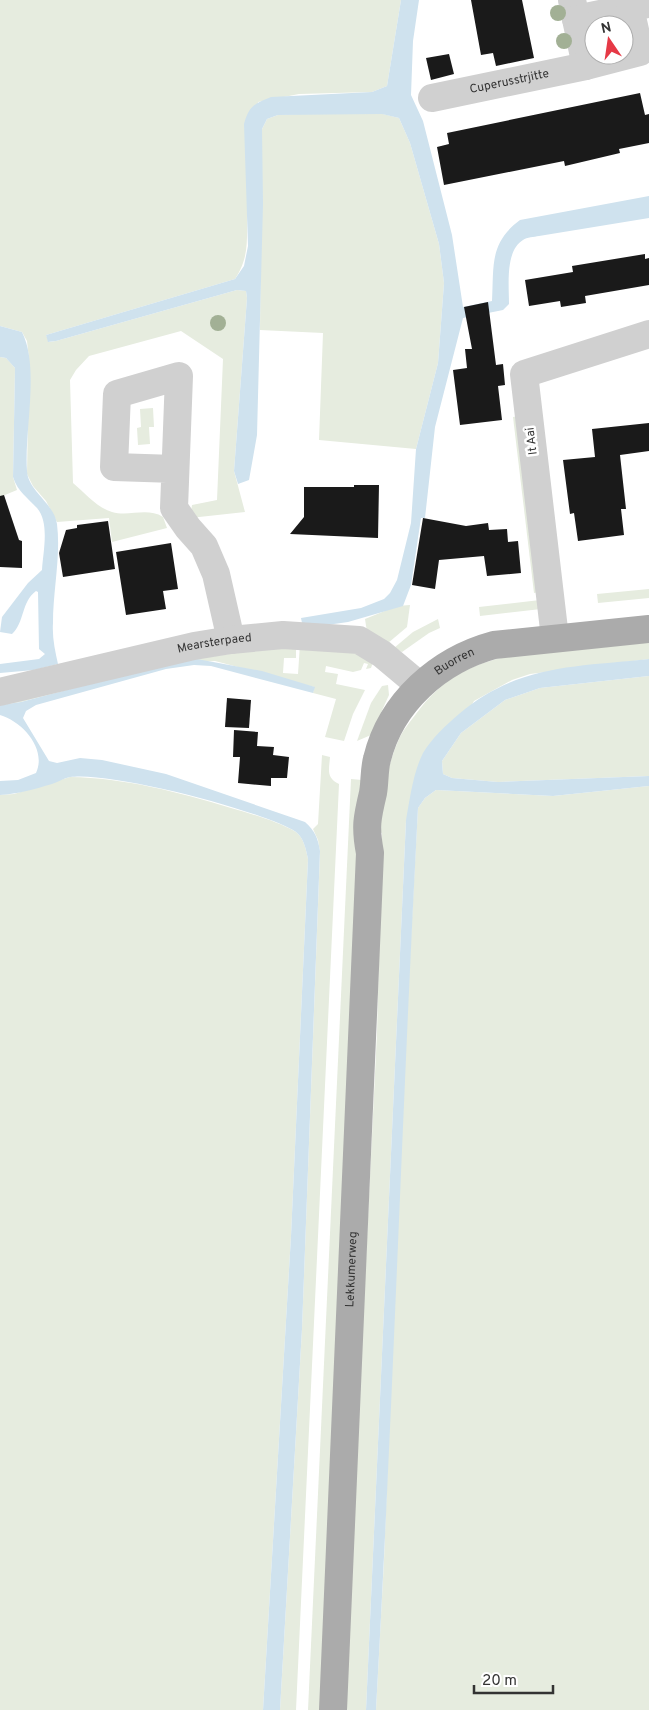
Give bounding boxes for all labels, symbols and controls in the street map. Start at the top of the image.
north arrow [584,15,634,65]
text: N [600,19,613,38]
street label: Cuperusstrjitte [468,66,550,98]
street label: It Aai [522,426,542,456]
street label: Mearsterpaed [176,630,252,658]
street label: Buorren [431,644,477,679]
street label: Lekkumerweg [342,1231,362,1308]
scale bar [474,1662,553,1694]
text: 20 m [482,1672,517,1691]

